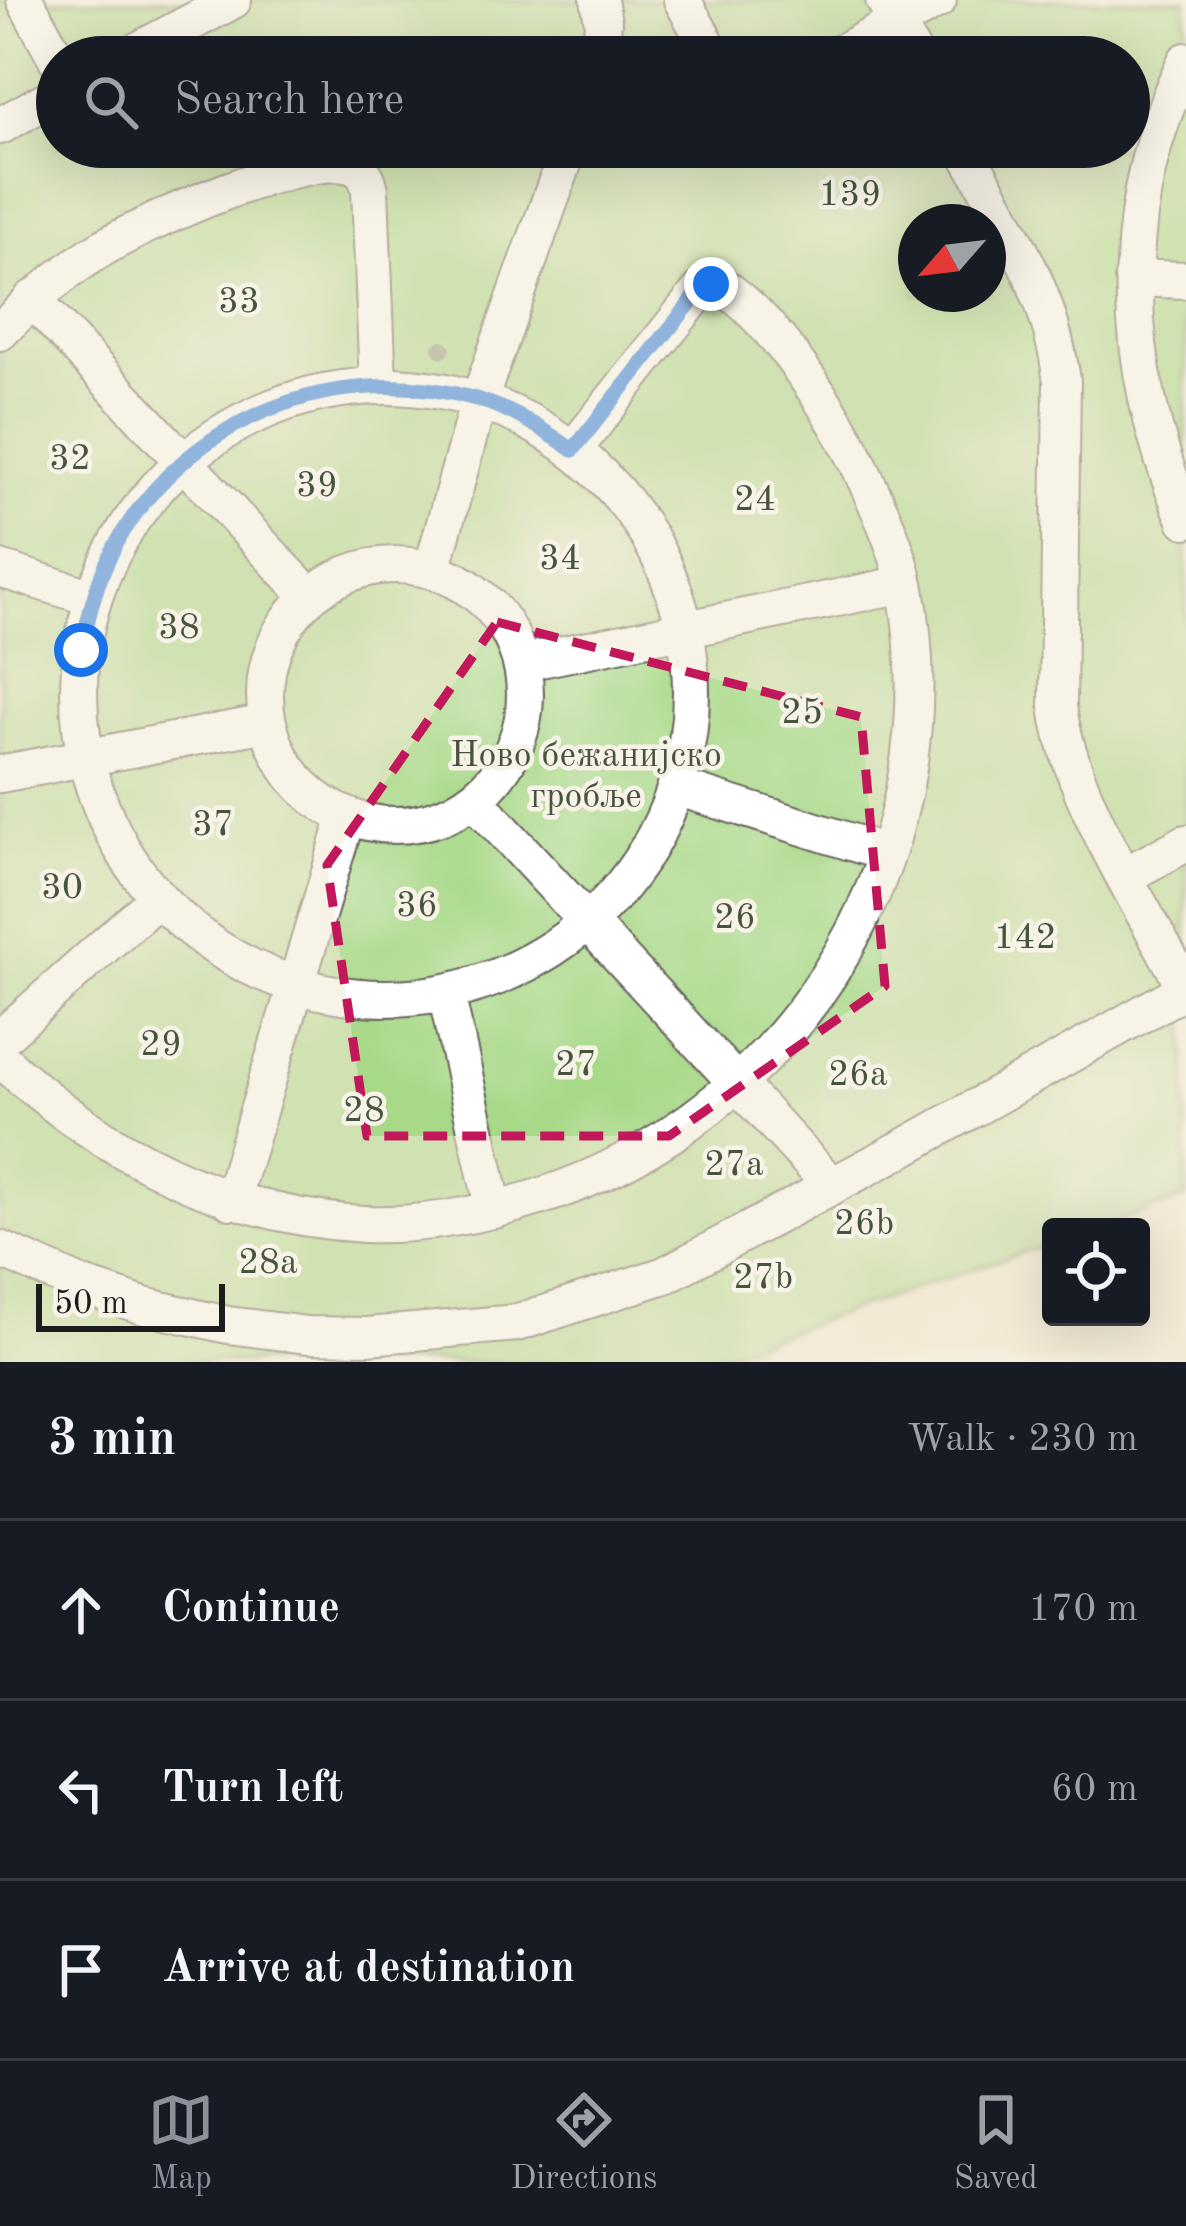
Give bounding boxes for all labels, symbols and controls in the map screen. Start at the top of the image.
search box [36,36,1150,168]
icon: search [78,69,144,135]
text: Search here [174,79,404,124]
park label: 139 [819,178,881,214]
north arrow [898,204,1006,312]
route end [684,257,738,311]
park label: 33 [218,285,260,321]
park label: 32 [49,442,91,478]
park label: 39 [296,469,338,505]
park label: 24 [734,483,776,519]
park label: 34 [539,542,581,578]
park label: 38 [158,611,200,647]
route start [54,623,108,677]
park label: 25 [781,696,823,732]
park label: Ново бежанијско гробље [450,739,722,816]
park label: 37 [192,808,234,844]
park label: 30 [41,871,83,907]
park label: 36 [396,889,438,925]
park label: 26 [714,901,756,937]
park label: 142 [994,921,1056,957]
park label: 29 [140,1028,182,1064]
park label: 27 [555,1048,597,1084]
park label: 26a [828,1058,888,1094]
park label: 28 [343,1094,385,1130]
park label: 27a [704,1148,764,1184]
park label: 26b [834,1207,894,1243]
map controls [1042,1218,1150,1326]
button: locate [1042,1218,1150,1326]
park label: 28a [238,1246,298,1282]
park label: 27b [733,1261,793,1297]
scale bar [36,1278,225,1331]
text: 50 m [54,1288,128,1321]
text: 3 min [48,1415,176,1466]
text: Walk · 230 m [907,1420,1138,1459]
icon: ahead [48,1577,114,1643]
text: Continue [162,1587,340,1632]
text: 170 m [1028,1590,1138,1629]
icon: left [48,1757,114,1823]
text: Turn left [162,1767,343,1812]
text: 60 m [1051,1770,1138,1809]
icon: arrive [48,1937,114,2003]
text: Arrive at destination [162,1947,575,1992]
tab: Map [148,2087,214,2200]
tab: Directions [511,2087,657,2200]
tab: Saved [954,2087,1038,2200]

